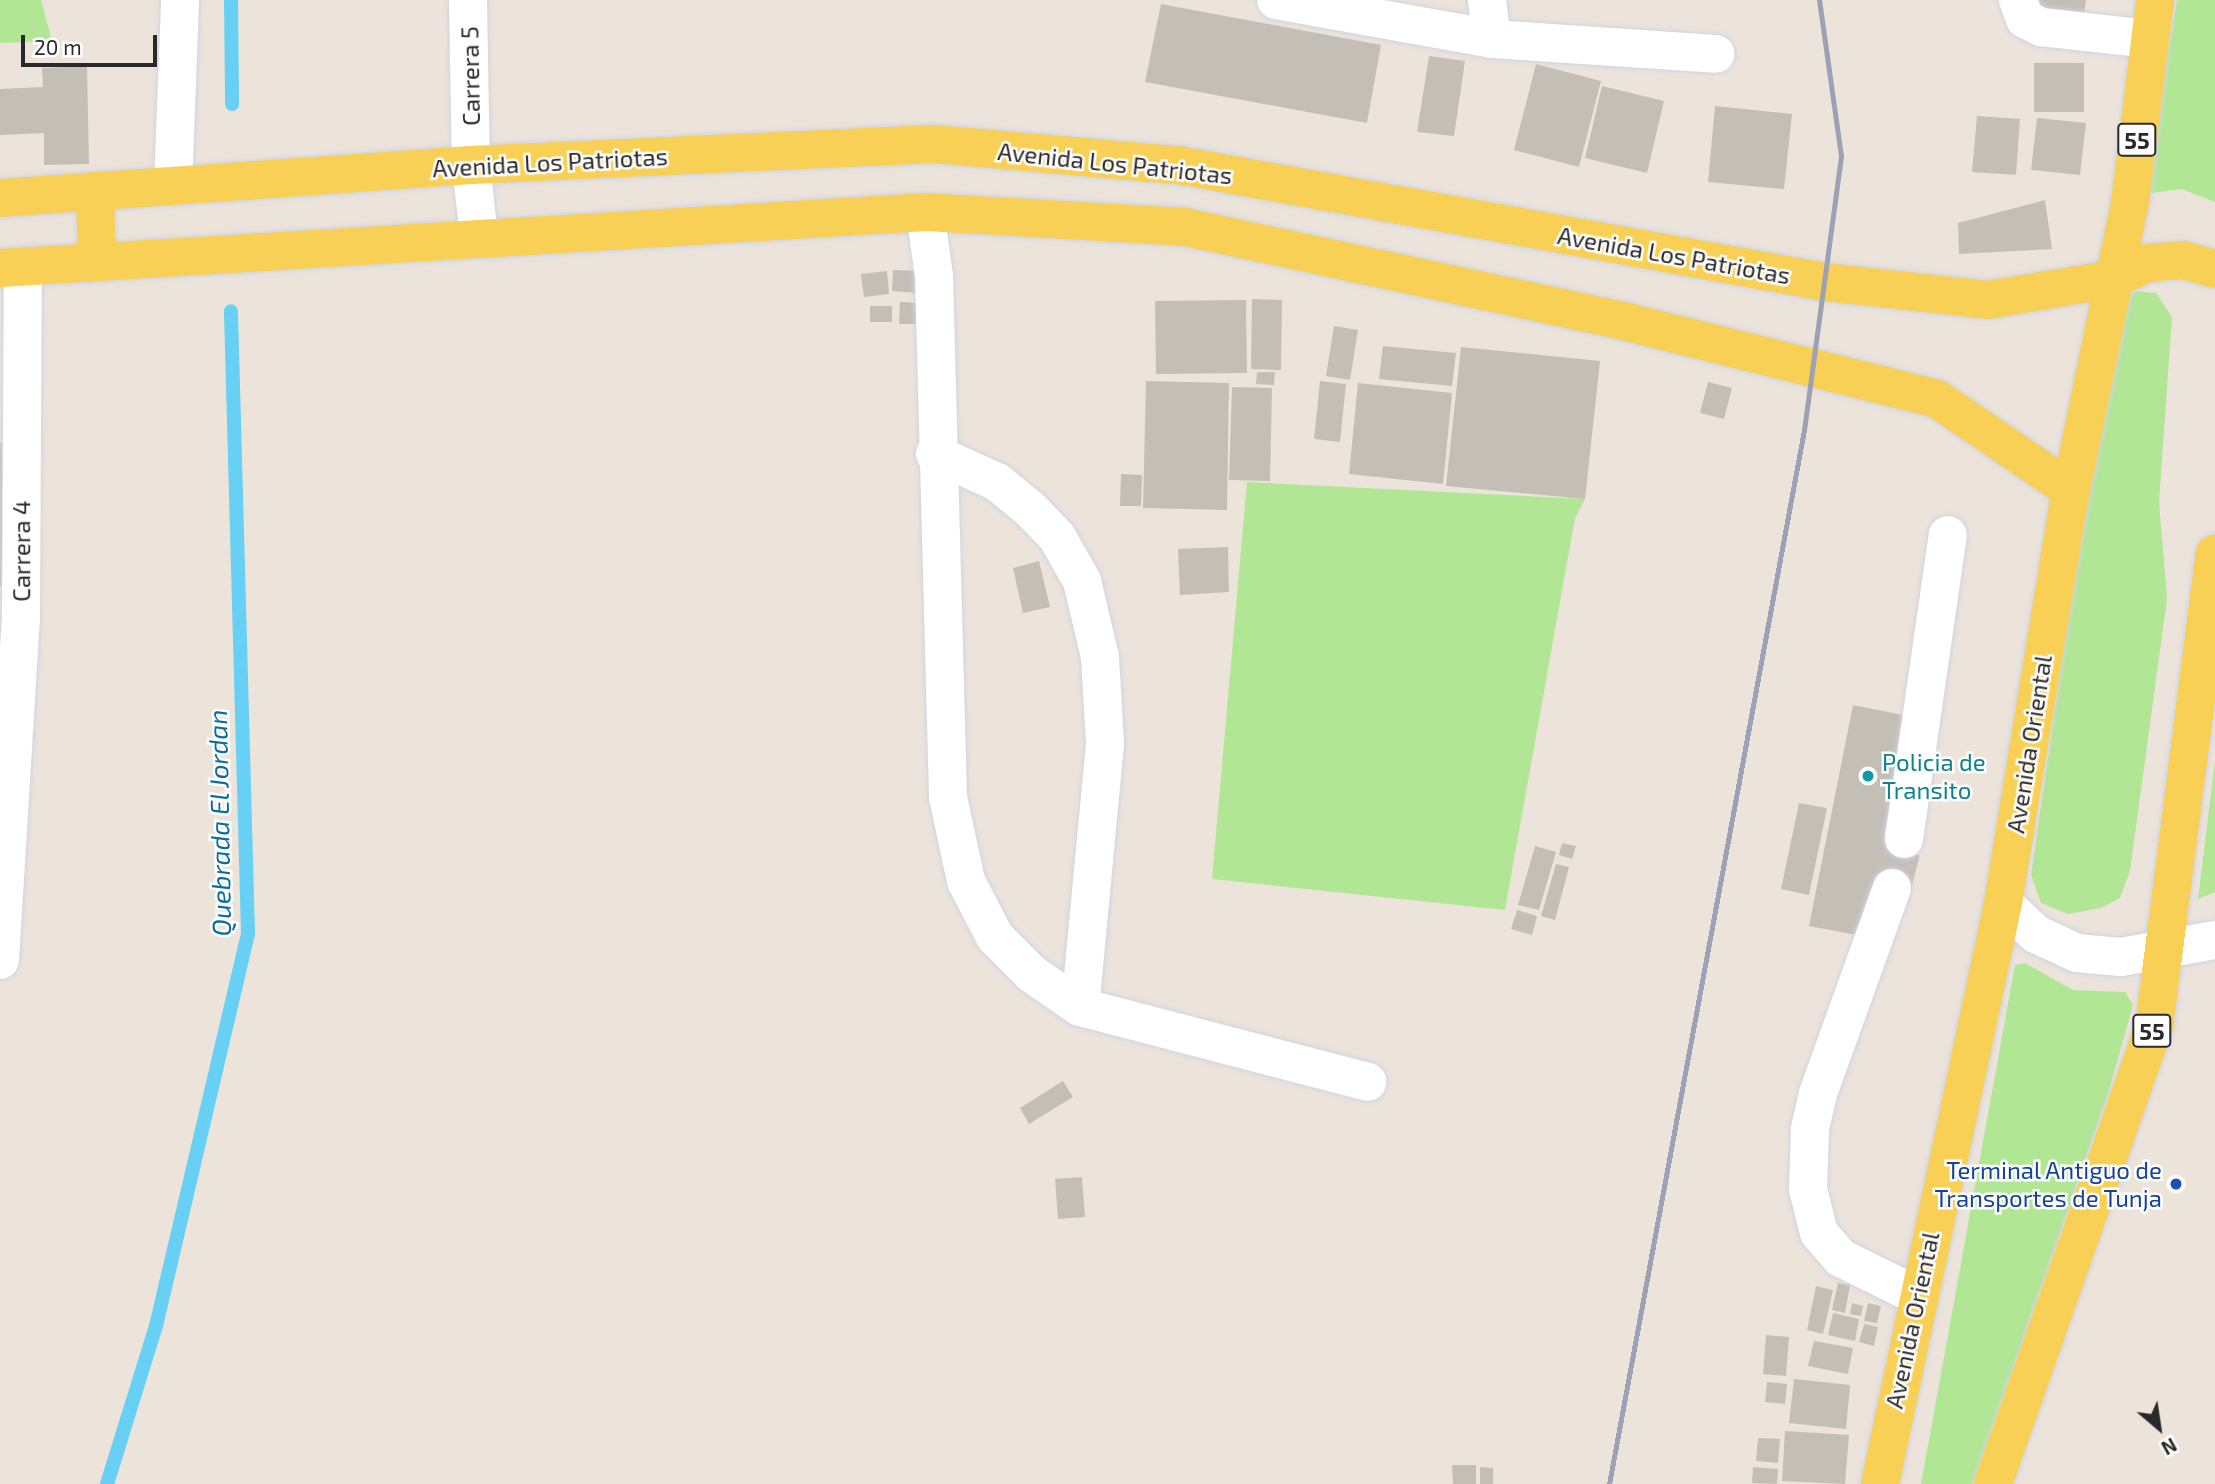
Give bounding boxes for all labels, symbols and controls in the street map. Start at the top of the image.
scale bar [24,21,161,65]
street label: Carrera 5 [455,26,485,126]
text: 20 m [34,34,82,59]
road number: 55 [2116,120,2158,160]
street label: Avenida Los Patriotas [996,136,1234,190]
street label: Avenida Los Patriotas [432,141,668,183]
street label: Avenida Los Patriotas [1555,220,1793,290]
street label: Carrera 4 [7,500,35,602]
street label: Avenida Oriental [2001,653,2057,835]
water label: Quebrada El Jordan [201,709,237,937]
place label: Policia de Transito [1882,748,1986,804]
marker: Policia de Transito [1860,768,1876,784]
road number: 55 [2131,1012,2173,1050]
place label: Terminal Antiguo de Transportes de Tunja [1934,1156,2162,1212]
marker: Terminal Antiguo de Transportes de Tunja [2168,1176,2184,1192]
street label: Avenida Oriental [1879,1229,1945,1411]
north arrow [2124,1393,2194,1463]
text: N [2158,1433,2181,1460]

